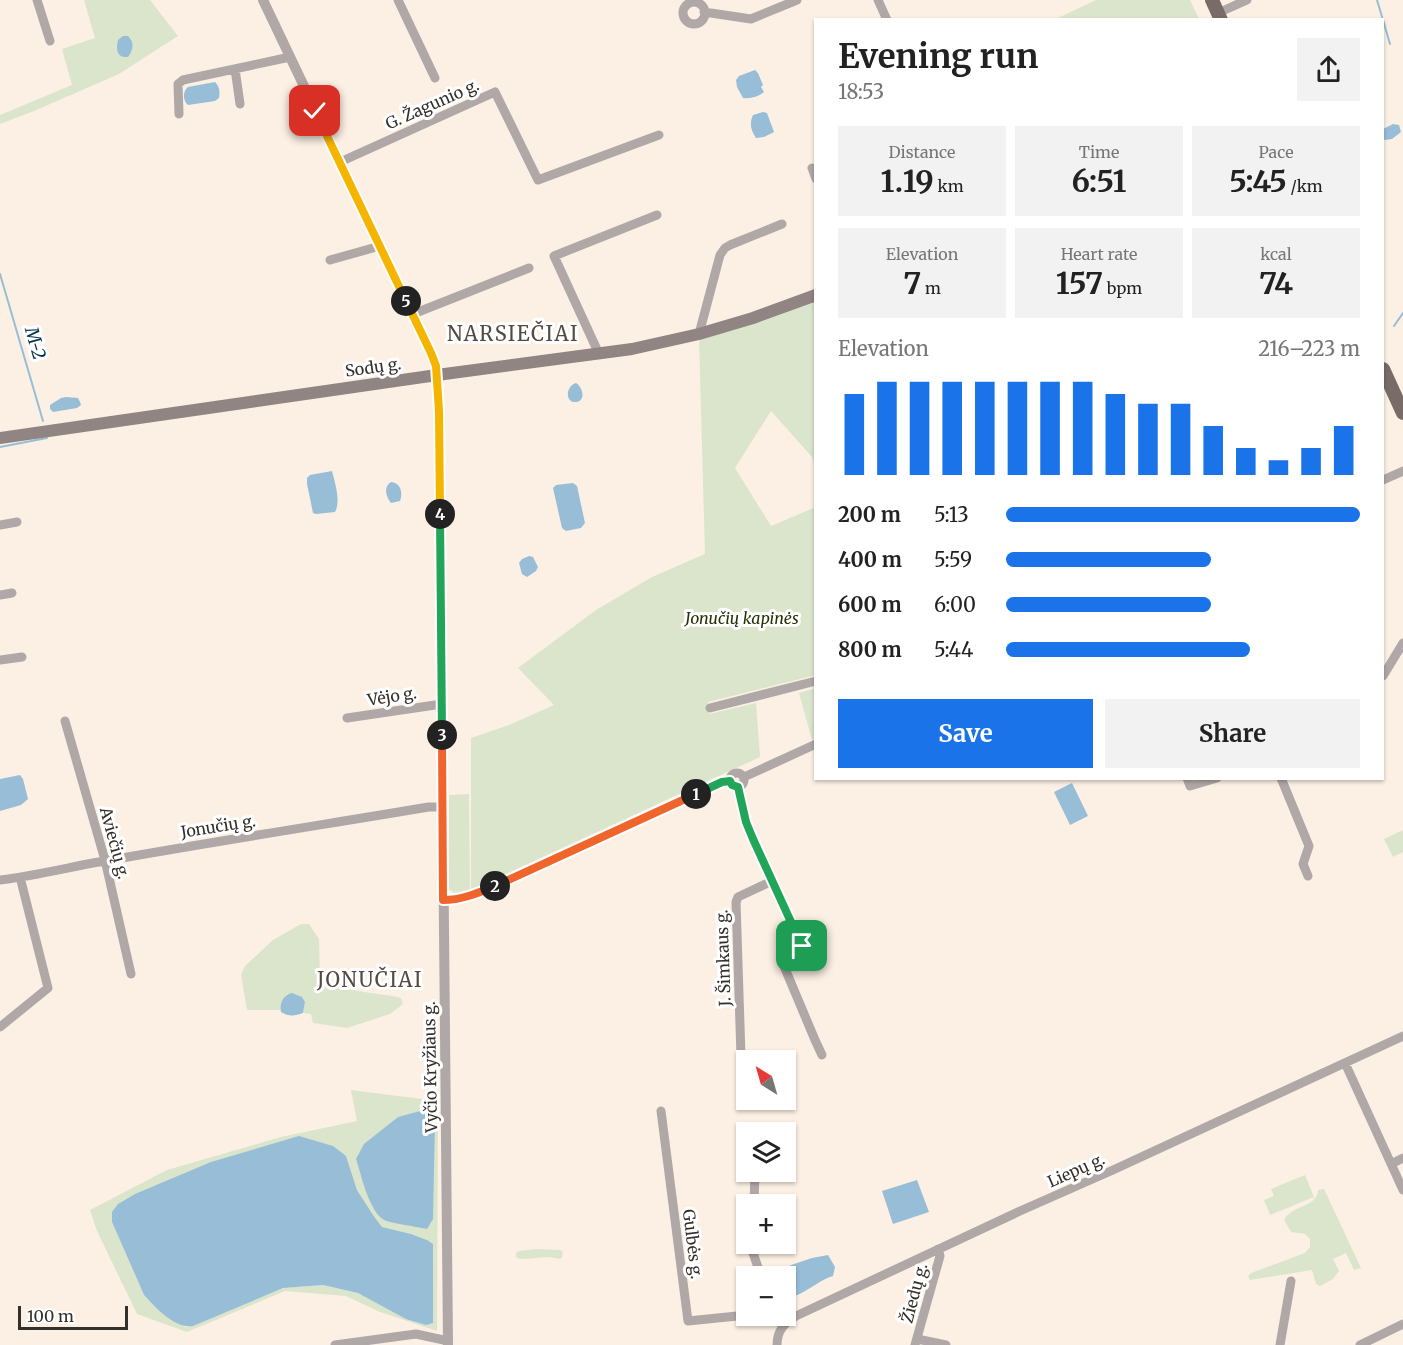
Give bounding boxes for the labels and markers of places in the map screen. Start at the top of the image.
pin [289,85,340,136]
pin: 5 [391,286,421,316]
pin: 4 [425,499,455,529]
pin: 3 [427,720,457,750]
pin: 1 [681,779,711,809]
pin: 2 [480,871,510,901]
pin [776,920,827,971]

